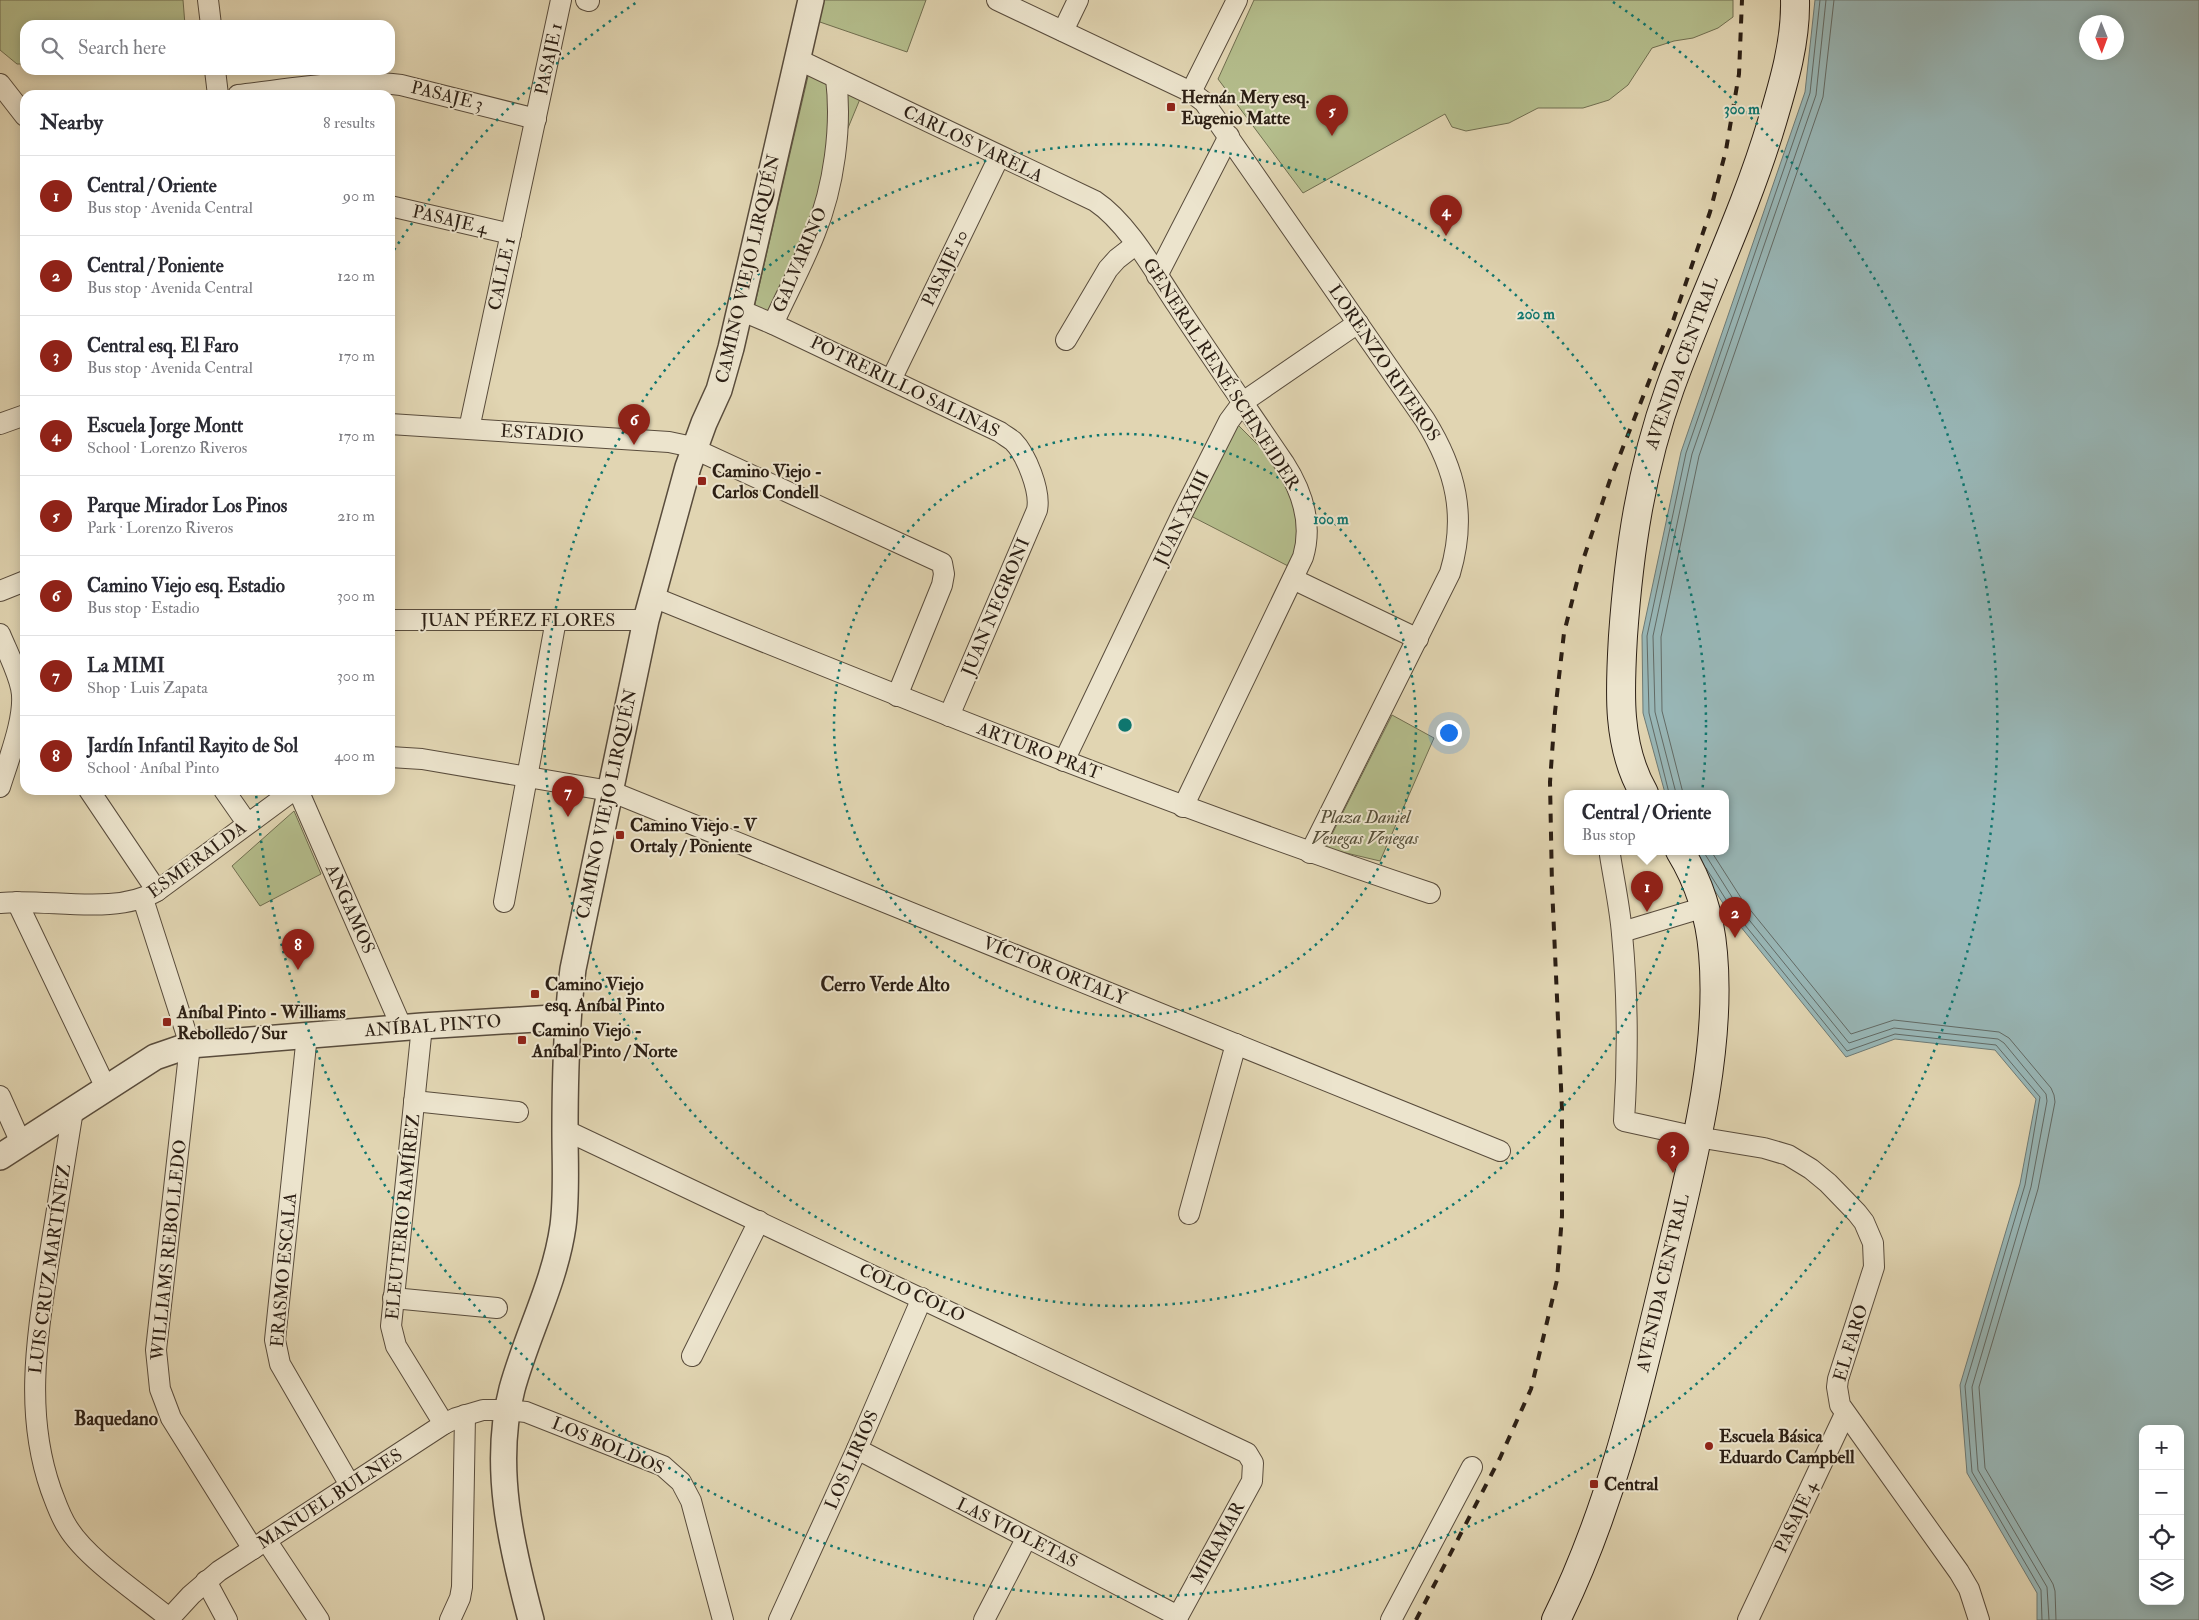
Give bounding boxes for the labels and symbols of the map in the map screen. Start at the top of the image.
north arrow [2079,15,2124,60]
street label: PASAJE 1 [530,21,568,97]
street label: PASAJE 3 [409,76,485,116]
place label: Hernán Mery esq. Eugenio Matte [1181,86,1310,130]
pin: 5 [1316,95,1348,136]
street label: CARLOS VARELA [899,100,1047,188]
text: 300 m [1724,100,1760,119]
marker: Hernán Mery esq. Eugenio Matte [1165,101,1177,113]
street label: CAMINO VIEJO LIRQUÉN [710,152,786,386]
pin: 4 [1430,195,1462,236]
street label: PASAJE 4 [410,200,491,240]
street label: GALVARINO [768,204,832,316]
street label: PASAJE 10 [917,226,973,310]
street label: CALLE 1 [483,235,521,313]
street label: GENERAL RENÉ SCHNEIDER [1137,254,1305,495]
street label: AVENIDA CENTRAL [1640,274,1724,453]
street label: LORENZO RIVEROS [1323,280,1445,446]
text: 200 m [1517,305,1555,324]
street label: POTRERILLO SALINAS [806,331,1004,443]
pin: 6 [618,404,650,445]
street label: ESTADIO [500,420,584,448]
place label: Camino Viejo - Carlos Condell [712,460,822,504]
street label: JUAN XXIII [1149,467,1215,570]
marker: Camino Viejo - Carlos Condell [696,475,708,487]
text: 100 m [1313,510,1349,529]
street label: JUAN NEGRONI [956,535,1035,680]
street label: JUAN PÉREZ FLORES [420,609,615,632]
street label: CAMINO VIEJO LIRQUÉN [571,687,643,921]
street label: ARTURO PRAT [973,716,1105,785]
centre of rings [1116,716,1134,734]
your location [1436,720,1462,746]
pin: 7 [552,776,584,817]
park label: Plaza Daniel Venegas Venegas [1311,806,1420,850]
place label: Camino Viejo - V Ortaly / Poniente [630,814,758,858]
street label: ESMERALDA [143,816,251,904]
marker: Camino Viejo - V Ortaly / Poniente [614,829,626,841]
street label: ANGAMOS [320,860,380,957]
pin: 1 [1631,871,1663,912]
pin: 2 [1719,897,1751,938]
pin: 8 [282,929,314,970]
street label: VÍCTOR ORTALY [980,932,1131,1011]
place label: Camino Viejo esq. Aníbal Pinto [545,973,665,1017]
district label: Cerro Verde Alto [820,973,950,997]
marker: Camino Viejo esq. Aníbal Pinto [529,988,541,1000]
place label: Aníbal Pinto - Williams Rebolledo / Sur [176,1001,346,1045]
street label: ANÍBAL PINTO [363,1010,502,1042]
marker: Aníbal Pinto - Williams Rebolledo / Sur [161,1016,173,1028]
place label: Camino Viejo - Aníbal Pinto / Norte [531,1019,678,1063]
marker: Camino Viejo - Aníbal Pinto / Norte [516,1034,528,1046]
street label: ELEUTERIO RAMÍREZ [381,1113,425,1321]
pin: 3 [1657,1132,1689,1173]
street label: WILLIAMS REBOLLEDO [146,1138,192,1363]
street label: LUIS CRUZ MARTÍNEZ [24,1163,76,1375]
street label: ERASMO ESCALA [266,1191,302,1348]
street label: AVENIDA CENTRAL [1631,1192,1695,1375]
street label: COLO COLO [855,1258,969,1328]
street label: EL FARO [1828,1302,1874,1384]
district label: Baquedano [74,1407,158,1432]
street label: LOS LIRIOS [820,1407,884,1513]
street label: LOS BOLDOS [548,1412,668,1480]
place label: Escuela Básica Eduardo Campbell [1719,1425,1855,1469]
marker: Escuela Básica Eduardo Campbell [1703,1440,1715,1452]
street label: MANUEL BULNES [253,1443,407,1555]
place label: Central [1604,1473,1659,1496]
street label: PASAJE 4 [1769,1476,1823,1556]
marker: Central [1588,1478,1600,1490]
street label: LAS VIOLETAS [952,1493,1082,1573]
street label: MIRAMAR [1186,1497,1251,1588]

